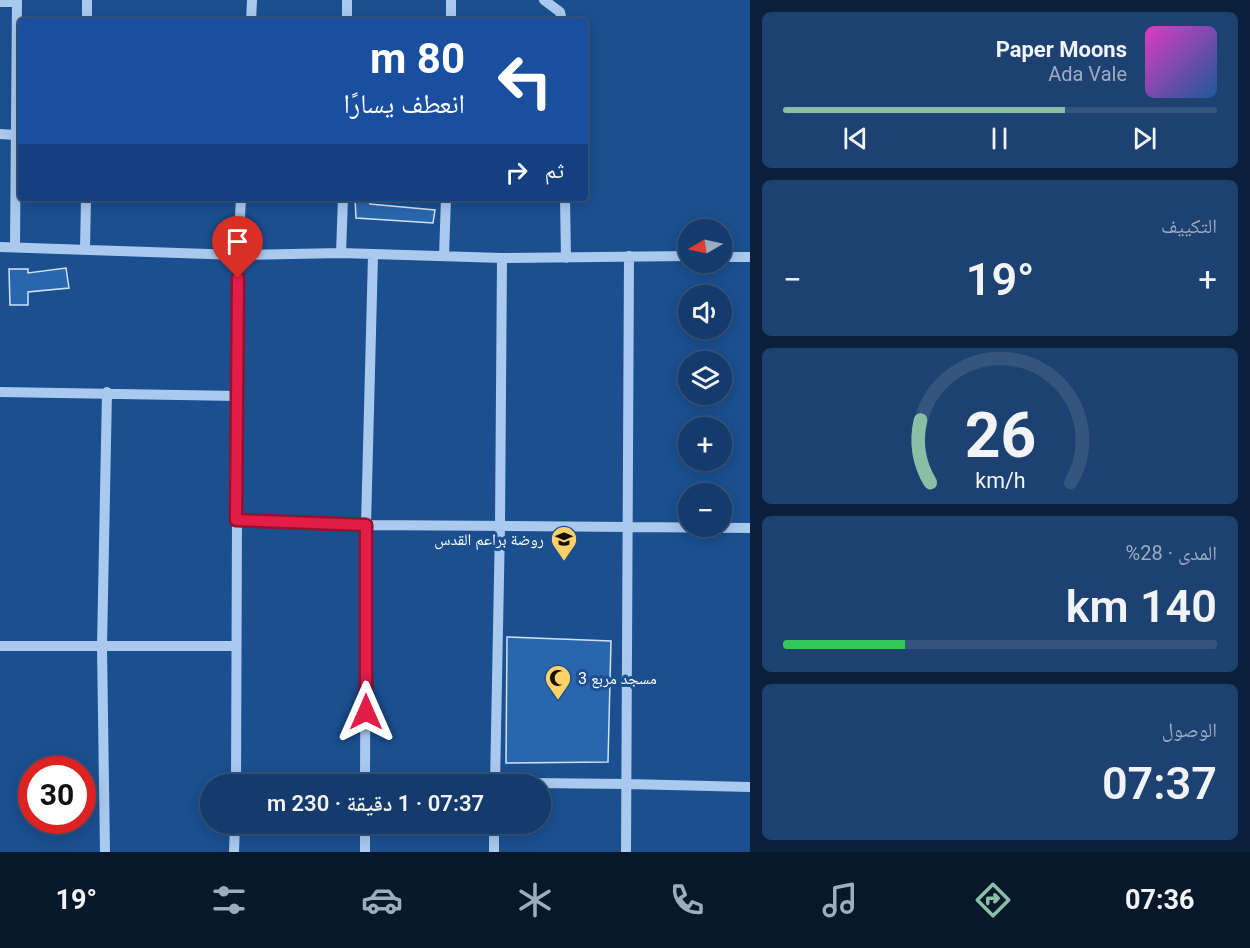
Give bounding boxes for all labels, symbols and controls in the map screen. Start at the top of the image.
text: 80 m [370,34,465,83]
text: Paper Moons [996,37,1127,62]
icon: left [486,42,564,120]
text: Ada Vale [1048,62,1127,86]
text: انعطف يسارًا [343,88,465,120]
icon: previous [839,122,872,155]
icon: pause [983,122,1016,155]
icon: next [1128,122,1161,155]
icon: right [500,156,533,189]
text: ثم [545,158,564,183]
text: التكييف [1161,214,1217,238]
pin [212,216,263,278]
north arrow [678,219,732,273]
map controls [678,219,732,537]
icon: arrive [221,225,254,258]
text: 19° [966,253,1034,306]
text: − [783,260,802,299]
text: + [1198,260,1217,299]
button: sound [678,285,732,339]
button: layers [678,351,732,405]
text: 26 [964,399,1036,472]
button: + [678,417,732,471]
text: km/h [975,468,1025,493]
button: − [678,483,732,537]
school or university icon: روضة براعم القدس [549,524,579,562]
place label: روضة براعم القدس [434,530,544,550]
text: المدى · 28% [1126,541,1217,565]
text: 140 km [1066,580,1217,633]
mosque icon: مسجد مربع 3 [543,663,573,701]
place label: مسجد مربع 3 [578,669,657,689]
position arrow [334,680,398,744]
text: الوصول [1162,718,1217,742]
speed limit sign: 30 [18,756,96,834]
text: 07:37 [1102,757,1217,810]
text: 07:37 · 1 دقيقة · 230 m [267,791,484,816]
icon: filters [208,879,250,921]
icon: car [361,879,403,921]
icon: climate [514,879,556,921]
icon: phone [666,879,708,921]
icon: music [819,879,861,921]
icon: directions [972,879,1014,921]
text: 19° [55,884,97,916]
text: 07:36 [1125,884,1195,916]

